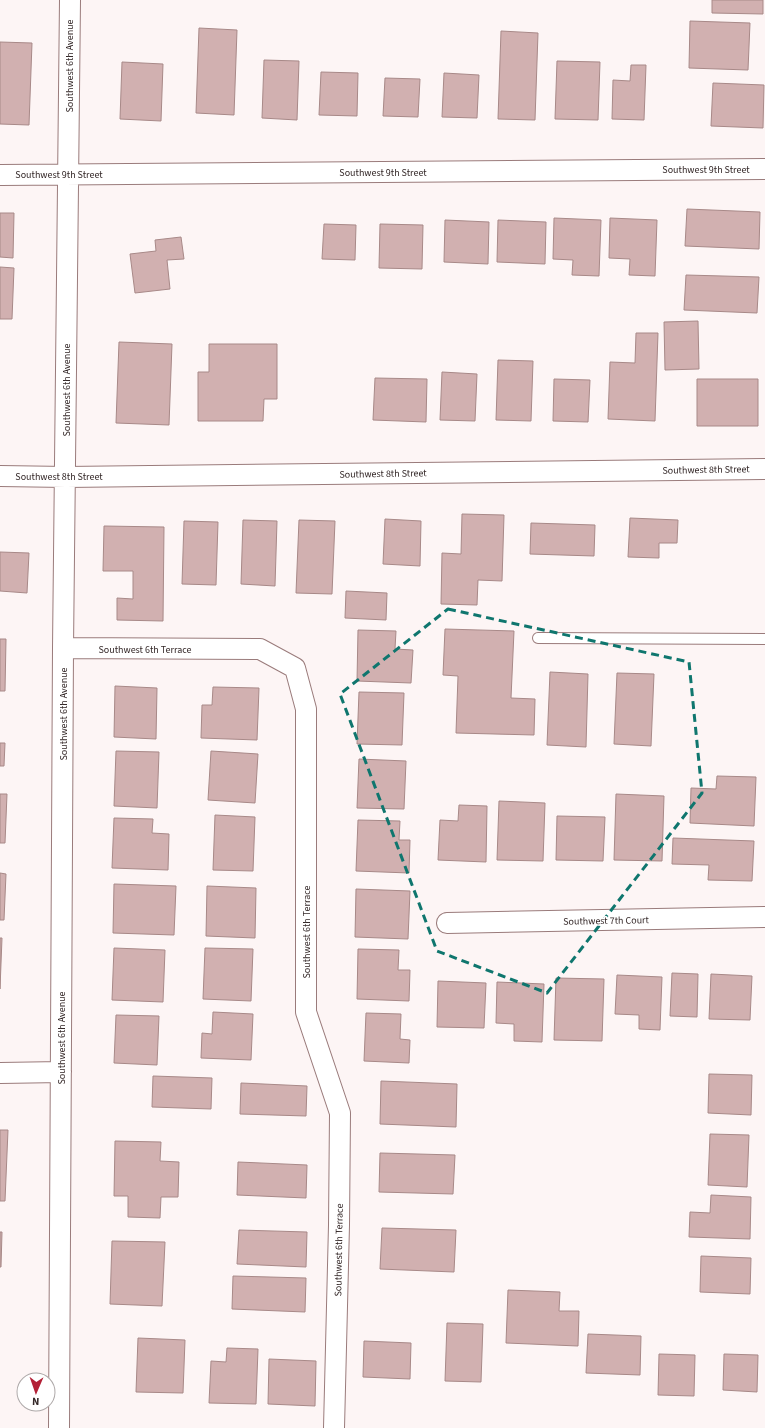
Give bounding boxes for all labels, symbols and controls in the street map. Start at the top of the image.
street label: Southwest 6th Avenue [63,19,77,113]
street label: Southwest 9th Street [662,163,750,177]
street label: Southwest 9th Street [339,166,427,180]
street label: Southwest 9th Street [15,168,103,182]
street label: Southwest 6th Avenue [60,343,74,437]
street label: Southwest 8th Street [662,462,750,478]
street label: Southwest 8th Street [339,466,427,482]
street label: Southwest 8th Street [15,470,103,484]
street label: Southwest 6th Terrace [98,643,192,657]
street label: Southwest 6th Avenue [57,667,71,761]
street label: Southwest 6th Terrace [300,885,314,979]
street label: Southwest 7th Court [563,913,650,929]
street label: Southwest 6th Avenue [55,991,69,1085]
street label: Southwest 6th Terrace [331,1203,347,1297]
north arrow [16,1372,56,1412]
text: N [32,1394,40,1409]

